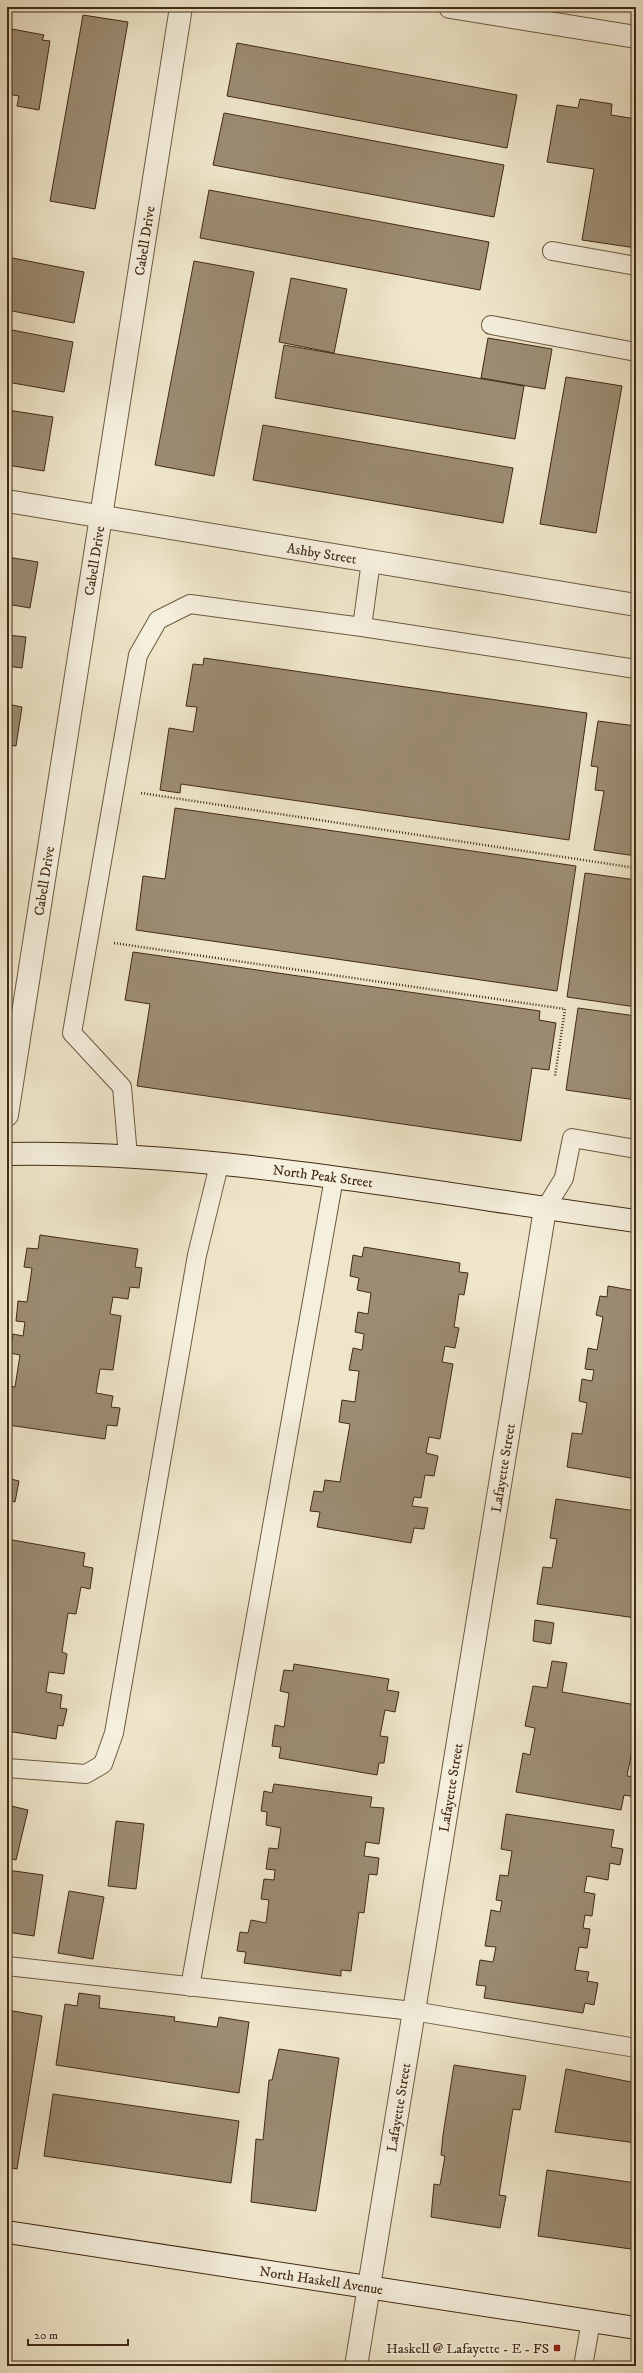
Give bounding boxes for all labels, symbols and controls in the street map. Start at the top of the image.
street label: Cabell Drive [131,205,160,277]
street label: Cabell Drive [81,525,109,597]
street label: Ashby Street [285,539,358,569]
street label: Cabell Drive [30,845,59,917]
street label: North Peak Street [272,1161,375,1192]
street label: Lafayette Street [488,1422,520,1514]
street label: Lafayette Street [435,1742,468,1834]
street label: Lafayette Street [383,2061,415,2153]
street label: North Haskell Avenue [258,2263,385,2299]
scale bar [28,2321,128,2347]
text: 20 m [34,2328,58,2343]
place label: Haskell @ Lafayette - E - FS [386,2340,549,2358]
marker: Haskell @ Lafayette - E - FS [552,2343,562,2353]

